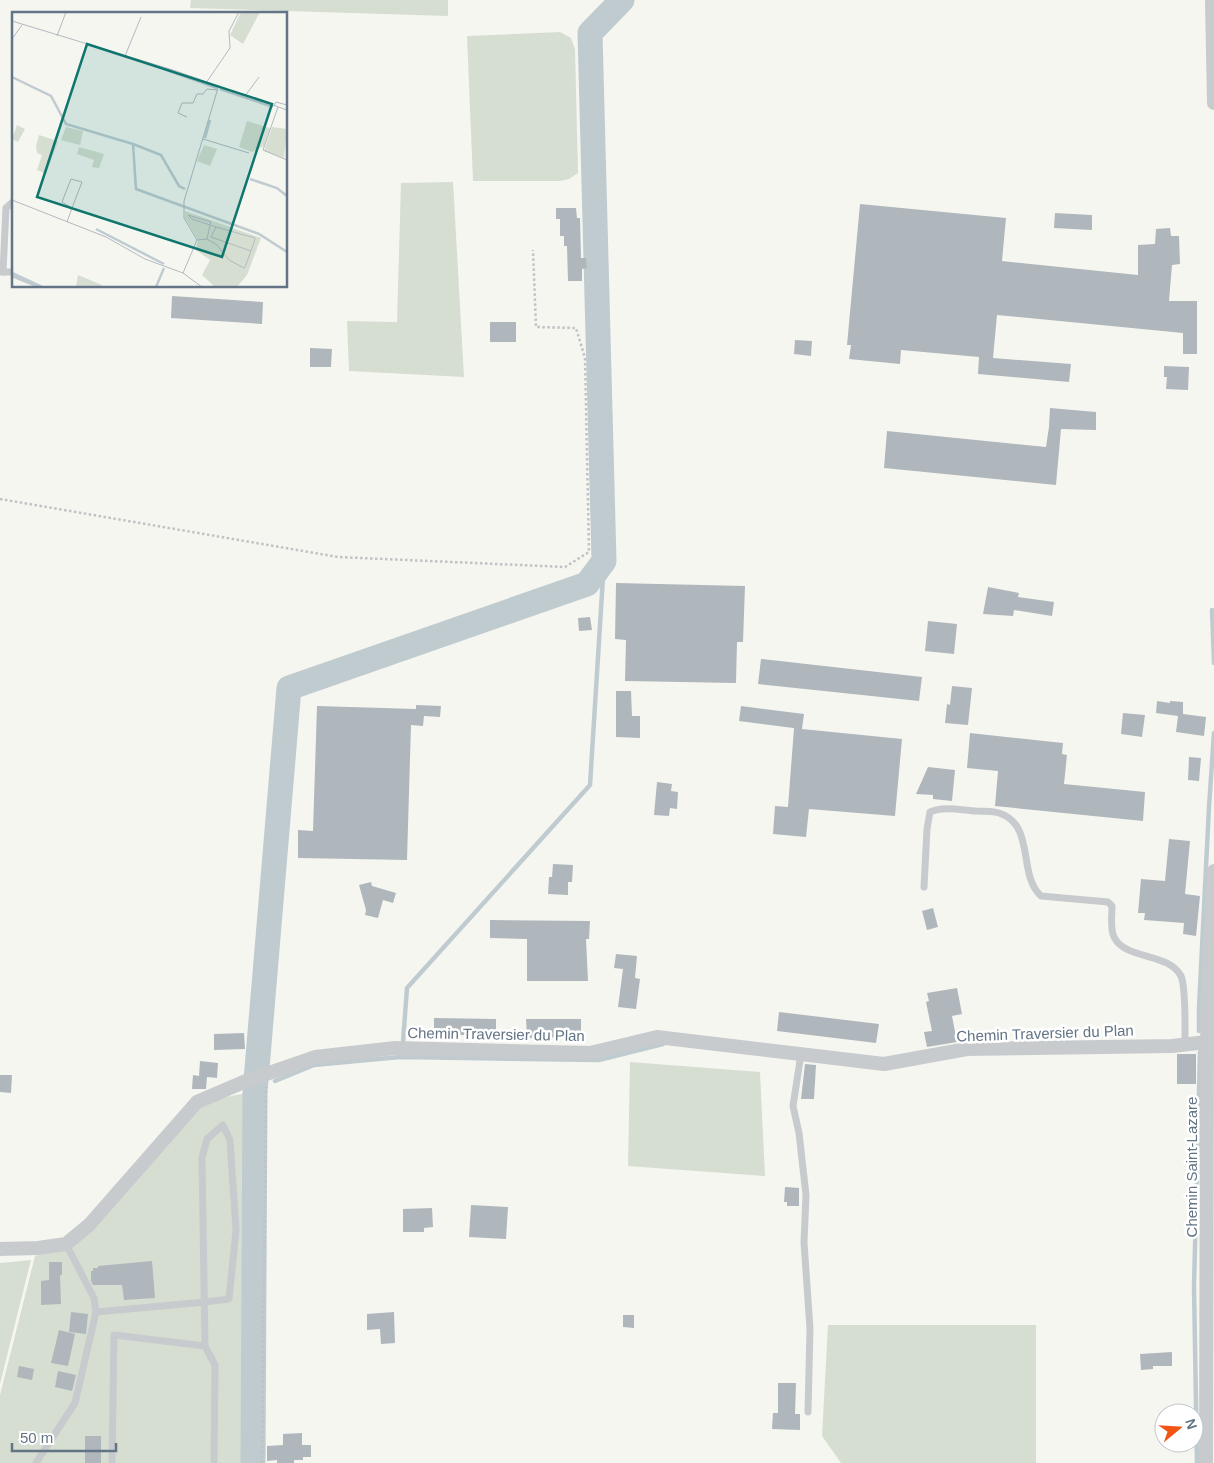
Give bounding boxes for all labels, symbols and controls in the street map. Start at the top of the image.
inset map [12,12,288,288]
street label: Chemin Traversier du Plan [956,1021,1134,1045]
street label: Chemin Traversier du Plan [407,1024,585,1044]
street label: Chemin Saint-Lazare [1183,1097,1200,1237]
north arrow [1154,1403,1204,1453]
text: N [1182,1417,1201,1431]
scale bar [12,1420,116,1452]
text: 50 m [20,1429,53,1446]

